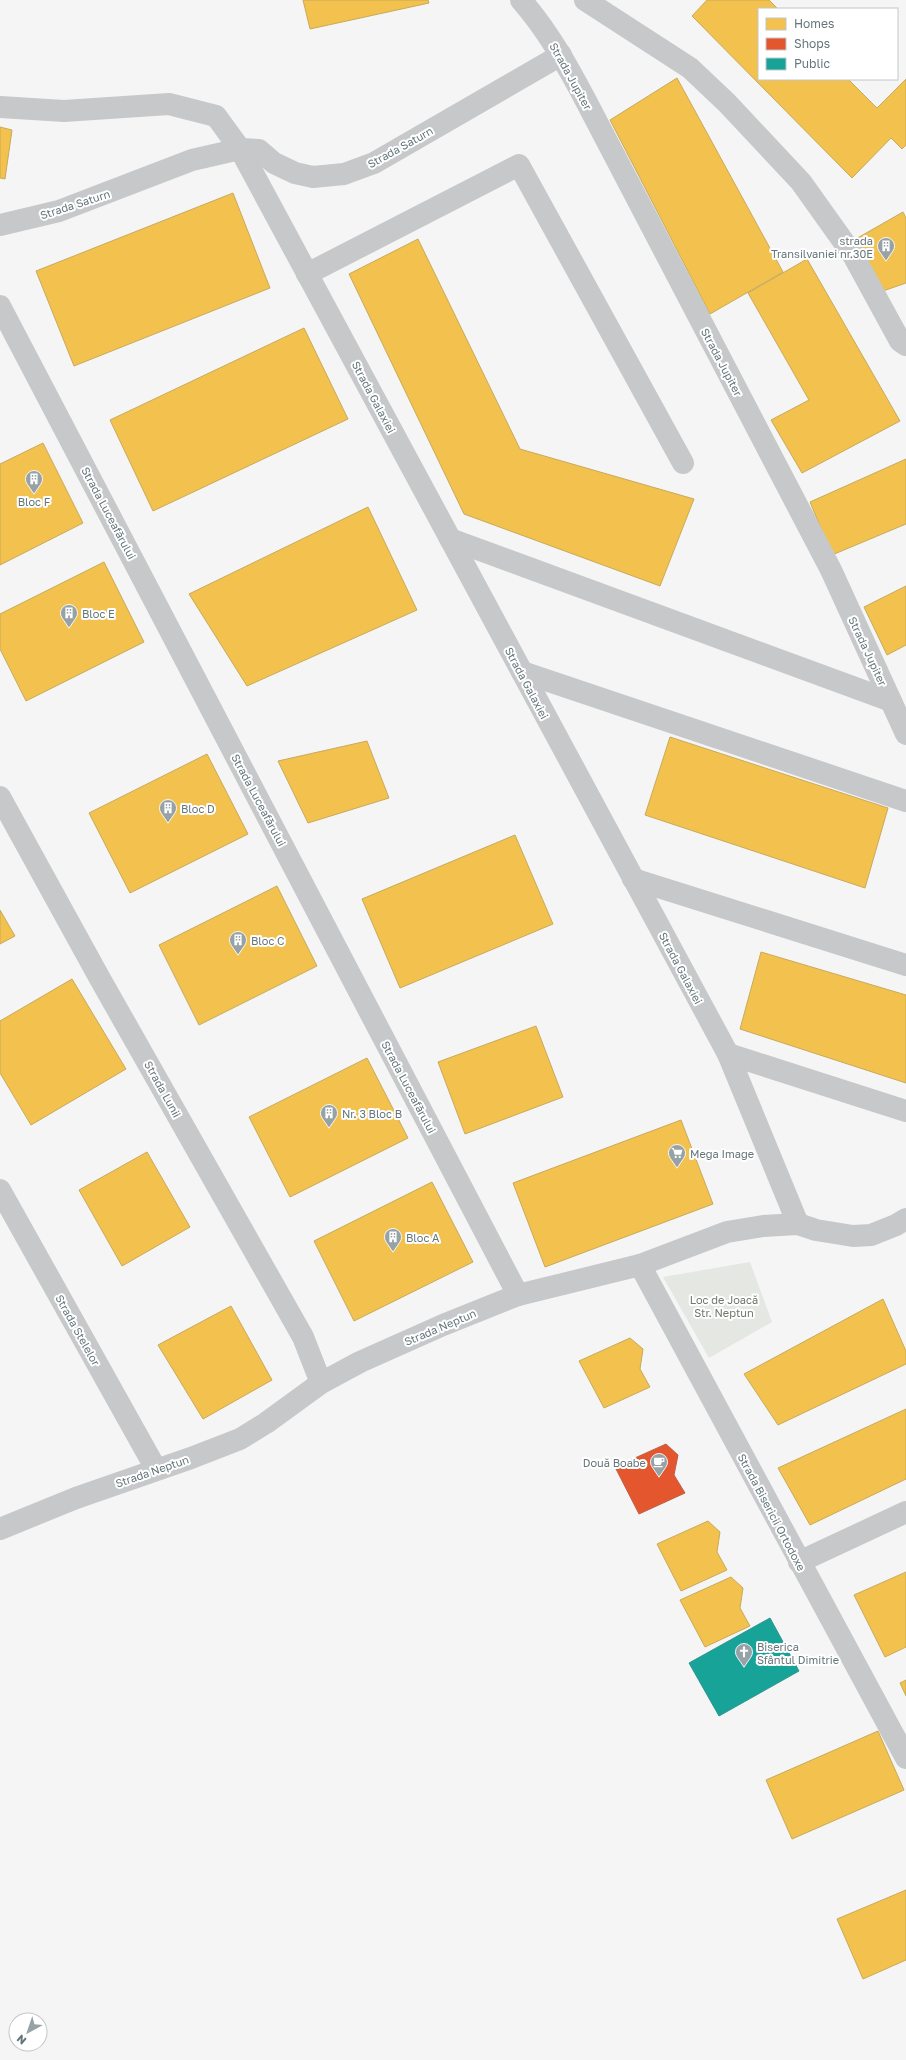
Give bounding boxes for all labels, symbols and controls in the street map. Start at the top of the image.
legend [758,8,898,80]
text: Homes [794,16,834,31]
text: Shops [794,36,830,51]
street label: Strada Jupiter [547,40,595,113]
text: Public [794,56,831,71]
street label: Strada Saturn [365,124,435,170]
street label: Strada Saturn [38,187,112,221]
place label: strada Transilvaniei nr.30E [771,234,873,260]
building icon: strada Transilvaniei nr.30E [876,236,896,261]
street label: Strada Jupiter [699,326,746,399]
street label: Strada Galaxiei [350,359,398,435]
street label: Strada Luceafărului [79,465,139,561]
building icon: Bloc F [24,469,44,494]
place label: Bloc F [18,495,51,508]
building icon: Bloc E [59,603,79,628]
place label: Bloc E [82,607,115,620]
street label: Strada Jupiter [846,614,890,688]
street label: Strada Galaxiei [503,645,551,721]
street label: Strada Luceafărului [229,752,289,848]
building icon: Bloc D [158,798,178,823]
place label: Bloc D [181,802,215,815]
building icon: Bloc C [228,930,248,955]
street label: Strada Galaxiei [657,930,705,1006]
place label: Bloc C [251,934,285,947]
street label: Strada Luceafărului [379,1039,439,1135]
street label: Strada Lunii [142,1058,184,1120]
building icon: Nr. 3 Bloc B [319,1103,339,1128]
place label: Nr. 3 Bloc B [342,1107,402,1120]
supermarket icon: Mega Image [667,1143,687,1168]
place label: Mega Image [690,1147,754,1160]
building icon: Bloc A [383,1227,403,1252]
place label: Bloc A [406,1231,440,1244]
street label: Strada Stelelor [53,1292,103,1368]
park label: Loc de Joacă Str. Neptun [690,1293,758,1319]
street label: Strada Neptun [402,1306,478,1348]
street label: Strada Bisericii Ortodoxe [736,1451,808,1573]
street label: Strada Neptun [114,1452,190,1490]
cafe icon: Două Boabe [649,1452,669,1477]
place label: Două Boabe [583,1456,646,1469]
place label: Biserica Sfântul Dimitrie [757,1640,839,1666]
church icon: Biserica Sfântul Dimitrie [734,1642,754,1667]
north arrow [8,2012,48,2052]
text: N [14,2032,29,2048]

